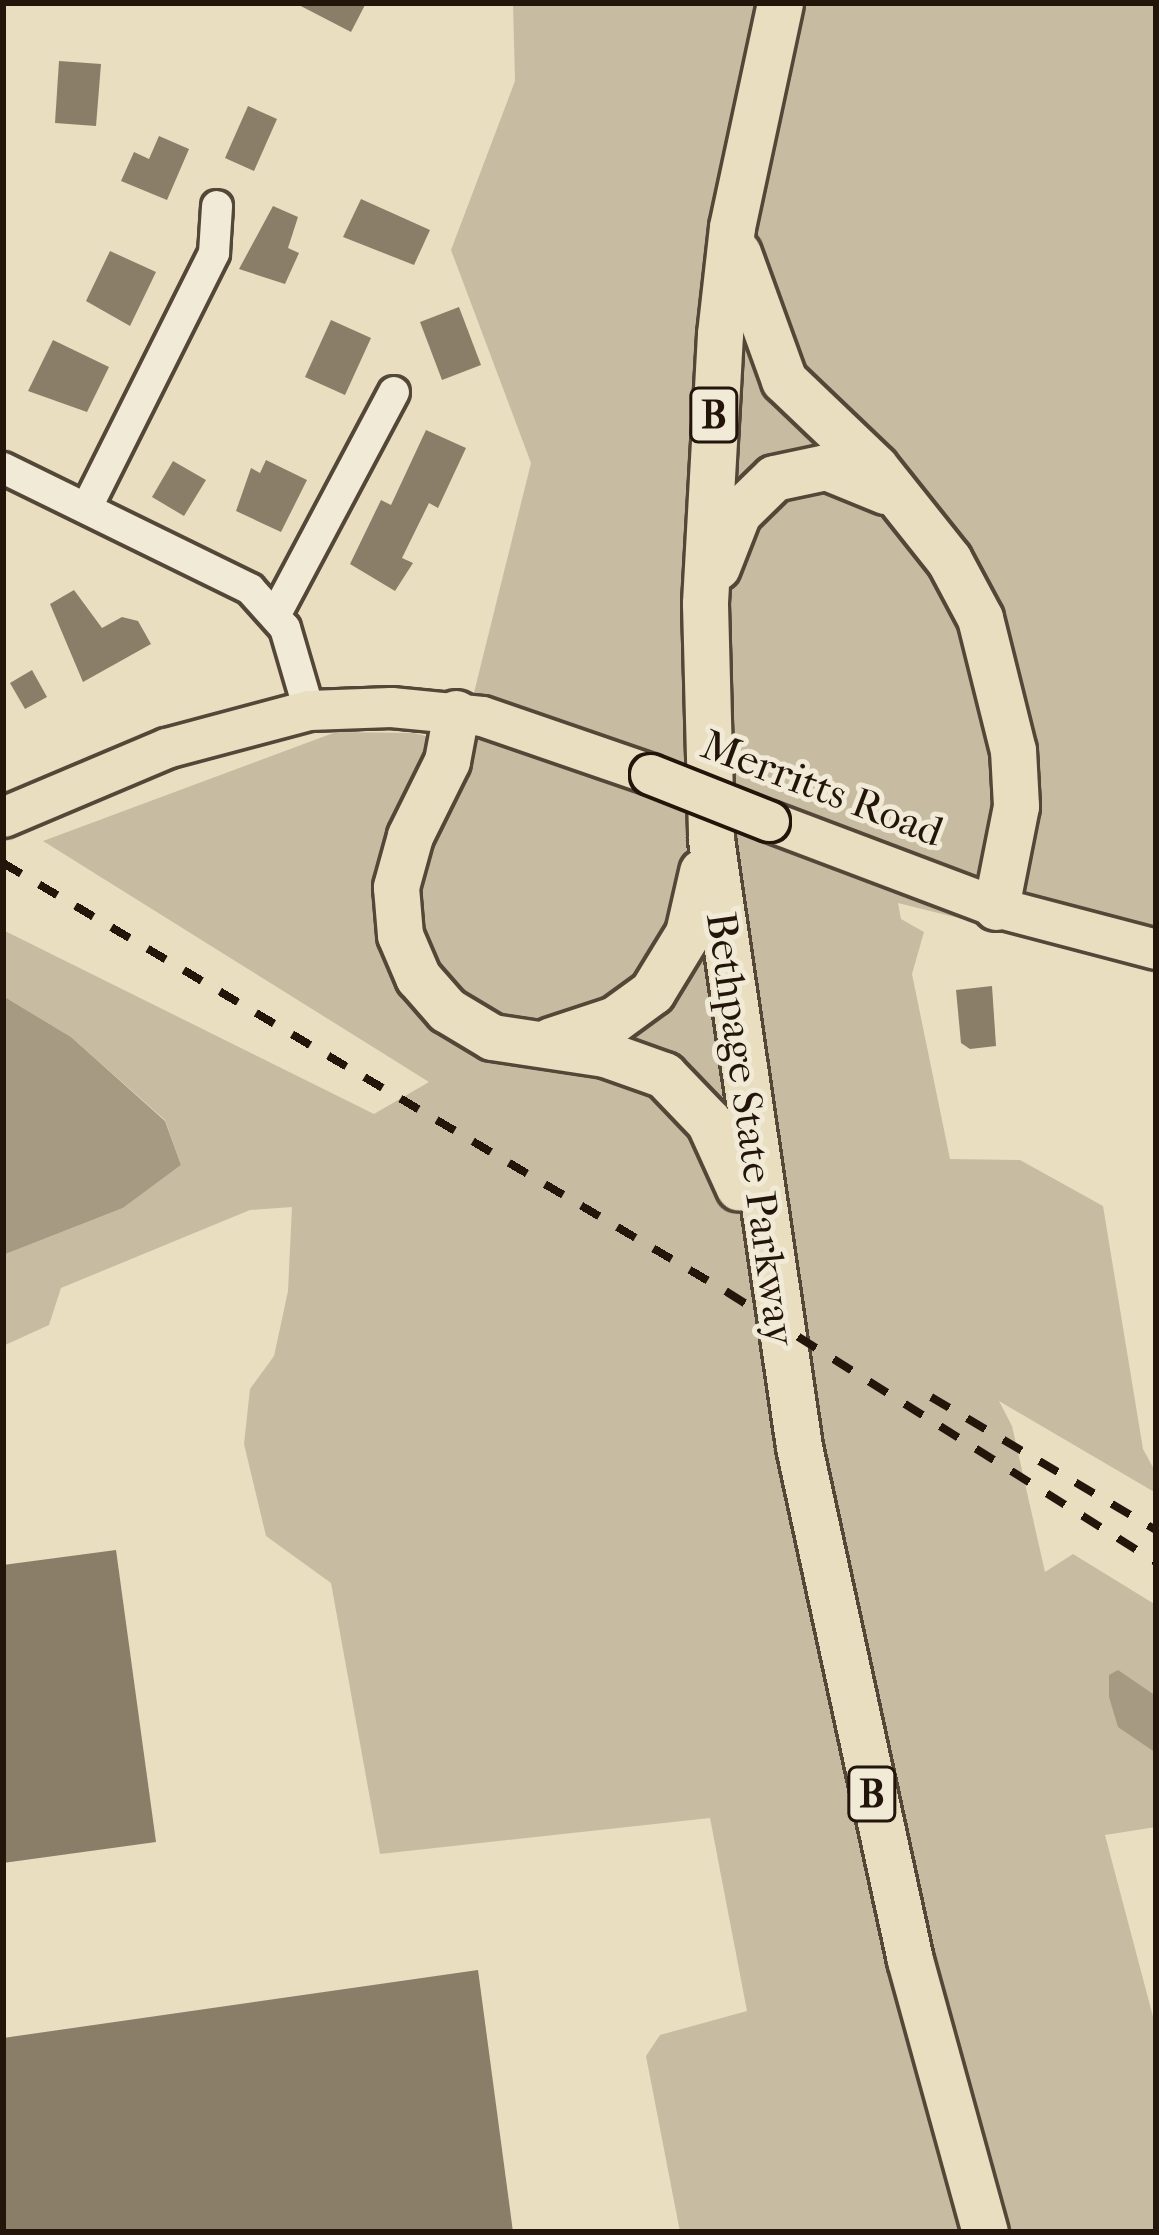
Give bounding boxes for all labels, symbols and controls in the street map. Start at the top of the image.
road number: B [687,382,741,448]
street label: Merritts Road [694,720,950,858]
street label: Bethpage State Parkway [695,909,805,1349]
road number: B [845,1761,899,1827]

